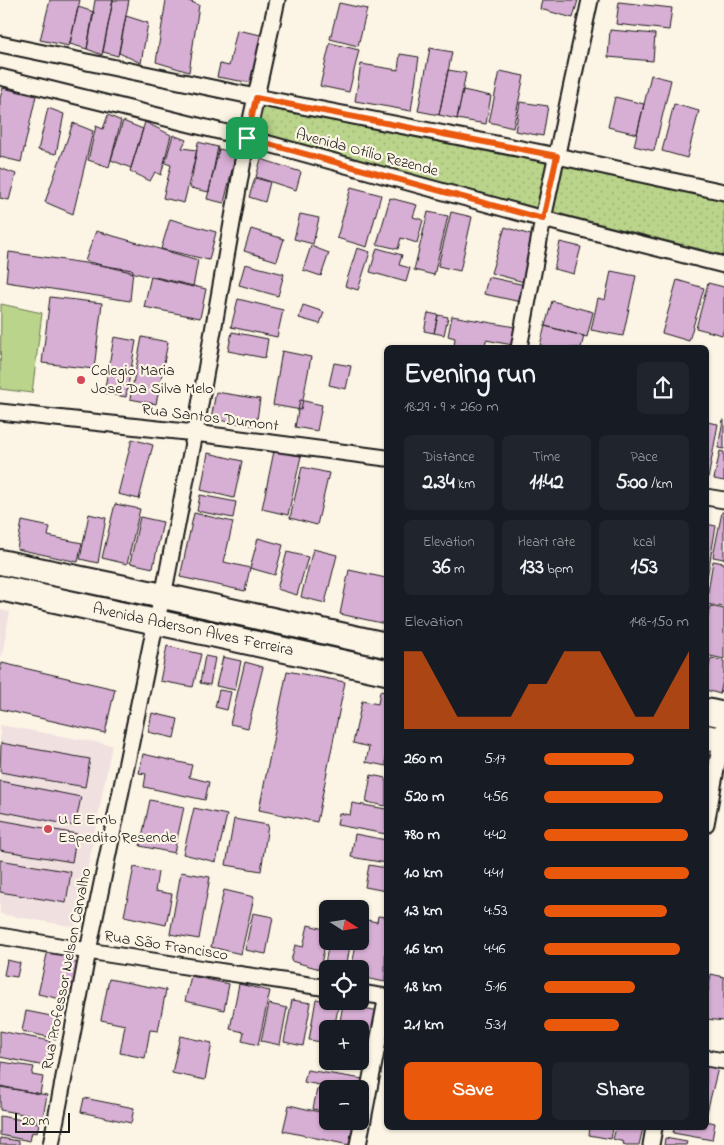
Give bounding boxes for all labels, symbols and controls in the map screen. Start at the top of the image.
pin [226,117,268,159]
street label: Avenida Otílio Rezende [293,122,442,184]
icon: arrive [233,124,261,152]
text: Evening run [404,355,536,396]
place label: Colegio Maria Jose Da Silva Melo [91,359,213,401]
button: share [637,362,689,414]
marker: Colegio Maria Jose Da Silva Melo [75,374,87,386]
text: 18:29 · 9 × 260 m [404,395,499,419]
street label: Rua Santos Dumont [140,398,281,438]
text: Distance [423,447,475,468]
text: Time [533,447,560,468]
text: Pace [630,447,658,468]
text: 2.34 [423,468,455,498]
text: 11:42 [529,468,564,498]
text: 5:00 [616,468,648,498]
text: km [455,474,475,495]
text: /km [648,474,673,495]
text: Elevation [423,532,475,553]
text: Heart rate [518,532,575,553]
text: kcal [633,532,655,553]
text: 36 [433,553,451,583]
text: 133 [520,553,544,583]
text: 153 [630,553,658,583]
text: m [451,559,465,580]
text: bpm [544,559,573,580]
street label: Avenida Aderson Alves Ferreira [90,597,296,663]
text: Elevation [404,610,463,634]
text: 148–150 m [629,610,689,634]
text: 260 m [404,747,442,771]
text: 5:17 [484,747,506,771]
text: 520 m [404,785,444,809]
text: 4:56 [484,785,508,809]
place label: U E Emb Espedito Resende [58,808,177,850]
marker: U E Emb Espedito Resende [42,823,54,835]
text: 780 m [404,823,440,847]
text: 4:42 [484,823,507,847]
text: 1.0 km [404,861,443,885]
text: 4:41 [484,861,504,885]
street label: Rua Professor Nelson Carvalho [36,866,98,1072]
text: 1.3 km [404,899,442,923]
text: 4:53 [484,899,508,923]
north arrow [319,900,369,950]
map controls [319,900,369,1130]
street label: Rua São Francisco [102,924,230,968]
text: 1.6 km [404,937,443,961]
text: 4:46 [484,937,506,961]
button: locate [319,960,369,1010]
text: 1.8 km [404,975,442,999]
text: 5:16 [484,975,507,999]
text: 2.1 km [404,1013,444,1037]
text: 5:31 [484,1013,506,1037]
button: + [319,1020,369,1070]
button: Save [404,1062,542,1120]
button: Share [552,1062,689,1120]
button: − [319,1080,369,1130]
scale bar [15,1110,70,1133]
text: 20 m [22,1111,49,1132]

